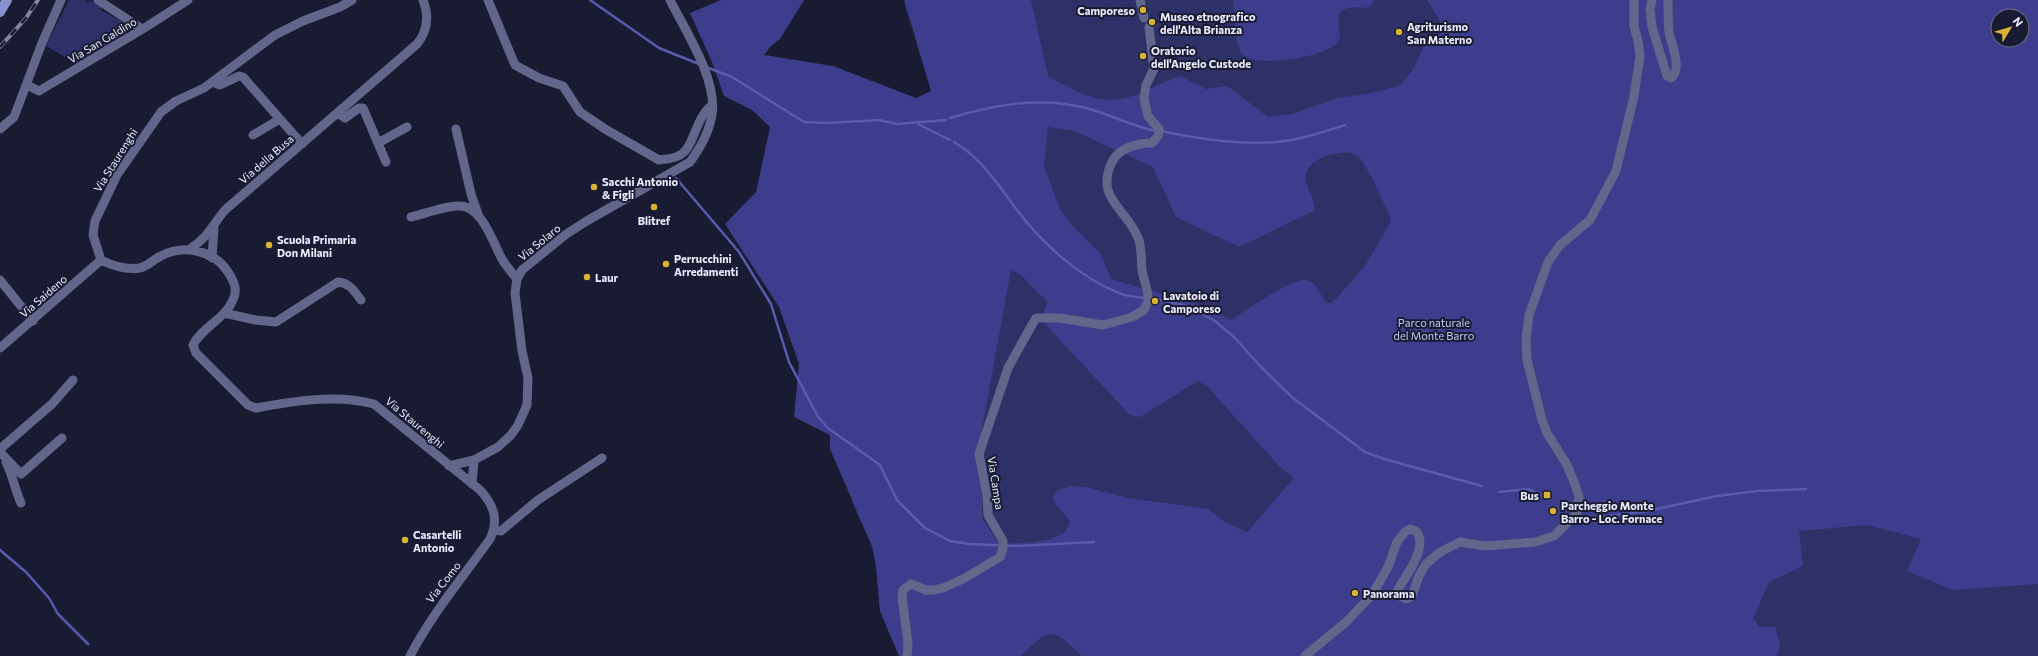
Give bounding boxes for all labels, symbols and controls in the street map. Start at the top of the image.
place label: Camporeso [1077,4,1135,17]
marker: Camporeso [1138,5,1148,15]
north arrow [1990,8,2030,48]
place label: Museo etnografico dell'Alta Brianza [1160,10,1256,36]
street label: Via San Galdino [65,14,139,66]
text: N [2011,14,2026,29]
marker: Museo etnografico dell'Alta Brianza [1147,17,1157,27]
place label: Agriturismo San Materno [1407,20,1472,46]
marker: Agriturismo San Materno [1394,27,1404,37]
place label: Oratorio dell'Angelo Custode [1151,44,1251,70]
marker: Oratorio dell'Angelo Custode [1138,51,1148,61]
street label: Via Staurenghi [90,126,140,194]
street label: Via della Busa [236,132,296,186]
place label: Sacchi Antonio & Figli [602,175,678,201]
marker: Sacchi Antonio & Figli [589,182,599,192]
marker: Blitref [649,202,659,212]
place label: Blitref [638,214,671,227]
street label: Via Solaro [515,221,563,263]
place label: Scuola Primaria Don Milani [277,233,356,259]
marker: Scuola Primaria Don Milani [264,240,274,250]
place label: Perrucchini Arredamenti [674,252,738,278]
marker: Perrucchini Arredamenti [661,259,671,269]
place label: Laur [595,271,618,284]
street label: Via Saideno [17,272,70,320]
marker: Laur [582,272,592,282]
place label: Lavatoio di Camporeso [1163,289,1221,315]
marker: Lavatoio di Camporeso [1150,296,1160,306]
park label: Parco naturale del Monte Barro [1394,316,1475,342]
street label: Via Staurenghi [383,394,447,450]
street label: Via Campa [985,456,1007,510]
place label: Bus [1520,489,1539,502]
marker: Bus [1542,490,1552,500]
place label: Parcheggio Monte Barro - Loc. Fornace [1561,499,1663,525]
marker: Parcheggio Monte Barro - Loc. Fornace [1548,506,1558,516]
place label: Casartelli Antonio [413,528,461,554]
marker: Casartelli Antonio [400,535,410,545]
street label: Via Como [423,559,463,605]
place label: Panorama [1363,587,1415,600]
marker: Panorama [1350,588,1360,598]

